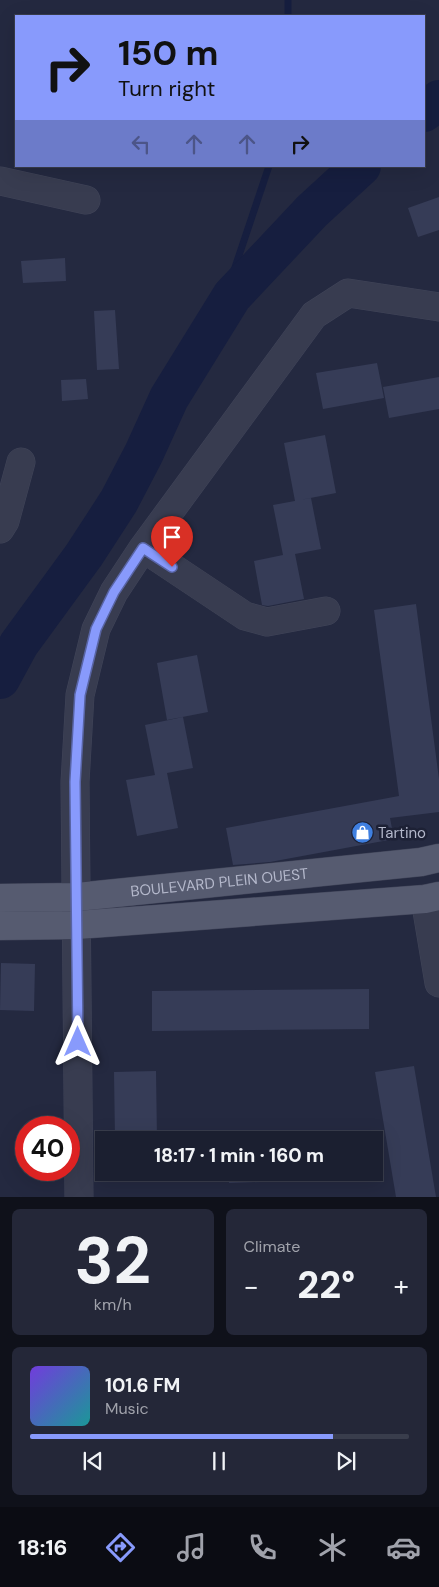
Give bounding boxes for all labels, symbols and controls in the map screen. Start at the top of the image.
text: 150 m [118,30,218,76]
icon: right [35,35,100,100]
text: Turn right [118,74,215,103]
icon: left [127,130,155,158]
icon: ahead [180,130,208,158]
icon: ahead [233,130,261,158]
icon: right [286,130,314,158]
pin [151,516,193,567]
icon: arrive [158,523,186,551]
shop icon: Tartino [350,821,374,845]
place label: Tartino [378,823,426,843]
street label: BOULEVARD PLEIN OUEST [129,864,309,902]
position arrow [51,1015,103,1067]
speed limit sign: 40 [15,1116,80,1181]
text: 18:17 · 1 min · 160 m [154,1143,324,1168]
text: 32 [74,1219,151,1303]
text: Climate [244,1236,300,1257]
text: 22° [297,1260,355,1310]
text: − [244,1268,259,1305]
text: + [394,1268,409,1305]
text: km/h [94,1294,132,1315]
text: 101.6 FM [105,1373,180,1398]
text: Music [105,1398,149,1419]
icon: previous [79,1447,107,1475]
icon: pause [205,1447,233,1475]
icon: next [332,1447,360,1475]
icon: directions [103,1530,138,1565]
icon: music [174,1530,209,1565]
icon: phone [245,1530,280,1565]
icon: climate [315,1530,350,1565]
icon: car [386,1530,421,1565]
text: 18:16 [18,1533,67,1562]

